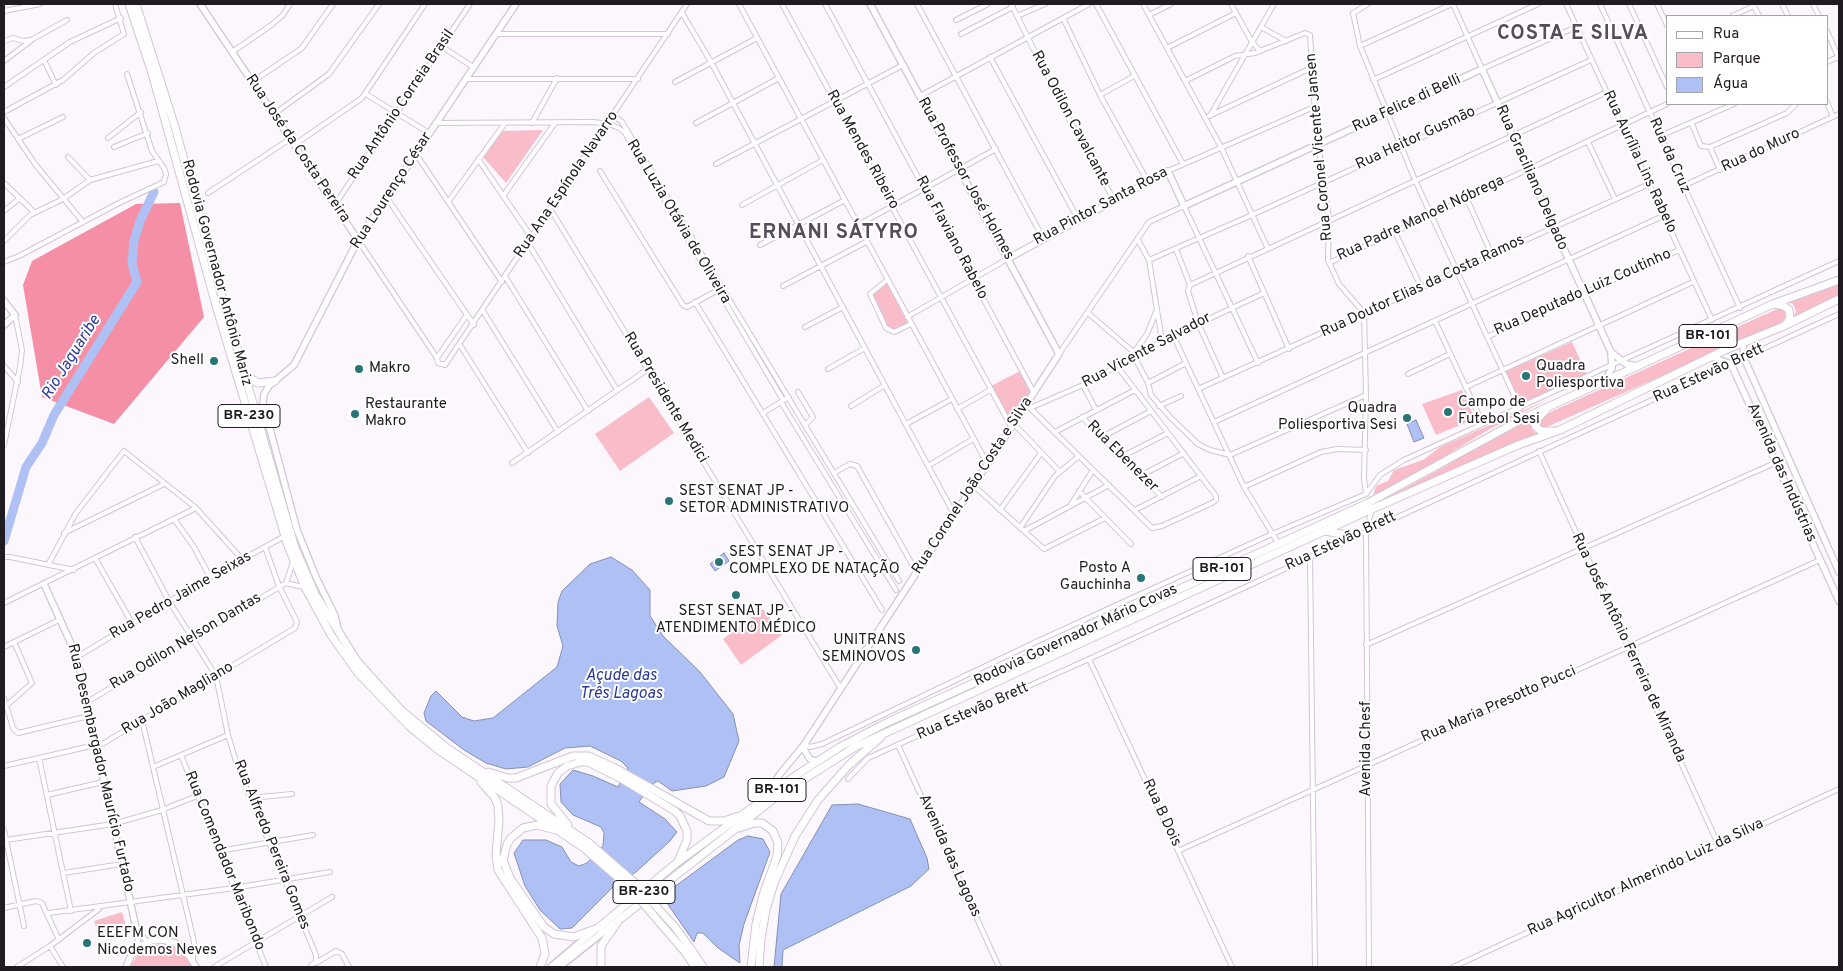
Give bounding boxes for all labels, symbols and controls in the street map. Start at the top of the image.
legend [1666,15,1828,105]
district label: COSTA E SILVA [1495,23,1651,47]
text: Rua [1713,25,1739,44]
street label: Rua Antônio Correia Brasil [345,27,459,183]
street label: Rua Odilon Cavalcante [1027,48,1113,190]
text: Parque [1713,50,1761,69]
street label: Rua Coronel Vicente Jansen [1303,52,1337,242]
street label: Rua Felice di Belli [1350,71,1464,137]
street label: Rua José da Costa Pereira [241,72,353,226]
text: Água [1713,75,1748,94]
street label: Rua Mendes Ribeiro [822,87,902,213]
street label: Rua Aurília Lins Rabelo [1598,88,1680,236]
street label: Rua Professor José Holmes [913,95,1017,263]
street label: Rua Heitor Gusmão [1353,103,1479,175]
street label: Rua Graciliano Delgado [1491,103,1571,253]
street label: Rua Ana Espínola Navarro [511,108,623,262]
street label: Rua da Cruz [1644,115,1694,197]
street label: Rua do Muro [1719,125,1803,177]
street label: Rua Lourenço César [348,129,436,253]
street label: Rua Luzia Otávia de Oliveira [622,137,734,307]
street label: Rodovia Governador Antônio Mariz [177,158,255,388]
street label: Rua Pintor Santa Rosa [1031,164,1171,250]
street label: Rua Padre Manoel Nóbrega [1334,172,1508,266]
street label: Rua Flaviano Rabelo [911,173,991,303]
district label: ERNANI SÁTYRO [747,222,921,246]
street label: Rua Doutor Elias da Costa Ramos [1318,232,1528,342]
street label: Rua Deputado Luiz Coutinho [1492,246,1674,340]
street label: Rua Vicente Salvador [1079,309,1215,393]
water label: Rio Jaguaribe [39,312,105,404]
road number: BR-101 [1679,324,1737,348]
street label: Rua Presidente Medici [619,329,711,467]
street label: Rua Estevão Brett [1651,340,1767,408]
place label: Shell [170,352,204,370]
marker: Shell [208,355,220,367]
place label: Quadra Poliesportiva [1536,358,1624,393]
place label: Makro [369,360,410,378]
marker: Makro [353,363,365,375]
marker: Quadra Poliesportiva [1520,370,1532,382]
street label: Rua Coronel João Costa e Silva [909,394,1037,578]
place label: Campo de Futebol Sesi [1458,394,1540,429]
place label: Restaurante Makro [365,396,447,431]
place label: Quadra Poliesportiva Sesi [1278,400,1397,435]
street label: Avenida das Indústrias [1742,401,1820,545]
road number: BR-230 [218,404,280,428]
marker: Campo de Futebol Sesi [1442,406,1454,418]
marker: Restaurante Makro [349,408,361,420]
marker: Quadra Poliesportiva Sesi [1401,412,1413,424]
street label: Rua Ebenezer [1083,418,1161,496]
place label: SEST SENAT JP - SETOR ADMINISTRATIVO [679,483,849,518]
marker: SEST SENAT JP - SETOR ADMINISTRATIVO [663,495,675,507]
street label: Rua Estevão Brett [1283,508,1399,576]
street label: Rua José Antônio Ferreira de Miranda [1567,530,1689,766]
place label: SEST SENAT JP - COMPLEXO DE NATAÇÃO [729,544,900,579]
street label: Rua Pedro Jaime Seixas [107,548,255,644]
marker: SEST SENAT JP - COMPLEXO DE NATAÇÃO [713,556,725,568]
road number: BR-101 [1193,558,1251,580]
place label: Posto A Gauchinha [1060,560,1131,595]
marker: Posto A Gauchinha [1135,572,1147,584]
street label: Rodovia Governador Mário Covas [971,581,1181,691]
marker: SEST SENAT JP - ATENDIMENTO MÉDICO [730,589,742,601]
street label: Rua Odilon Nelson Dantas [107,590,265,694]
place label: SEST SENAT JP - ATENDIMENTO MÉDICO [656,603,816,638]
place label: UNITRANS SEMINOVOS [822,632,906,667]
street label: Rua Desembargador Maurício Furtado [63,642,137,894]
marker: UNITRANS SEMINOVOS [910,644,922,656]
street label: Rua João Magliano [119,659,237,739]
street label: Rua Maria Presotto Pucci [1419,663,1579,747]
water label: Açude das Três Lagoas [580,667,662,705]
street label: Rua Estevão Brett [914,679,1032,745]
street label: Avenida Chesf [1358,701,1376,797]
street label: Rua Alfredo Pereira Gomes [229,758,313,932]
street label: Rua Comendador Maribondo [180,769,268,953]
street label: Rua B Dois [1138,776,1184,850]
road number: BR-101 [748,778,806,802]
street label: Avenida das Lagoas [914,792,984,920]
street label: Rua Agricultor Almerindo Luiz da Silva [1525,815,1767,941]
road number: BR-230 [613,880,675,904]
place label: EEEFM CON Nicodemos Neves [97,925,217,960]
marker: EEEFM CON Nicodemos Neves [81,937,93,949]

